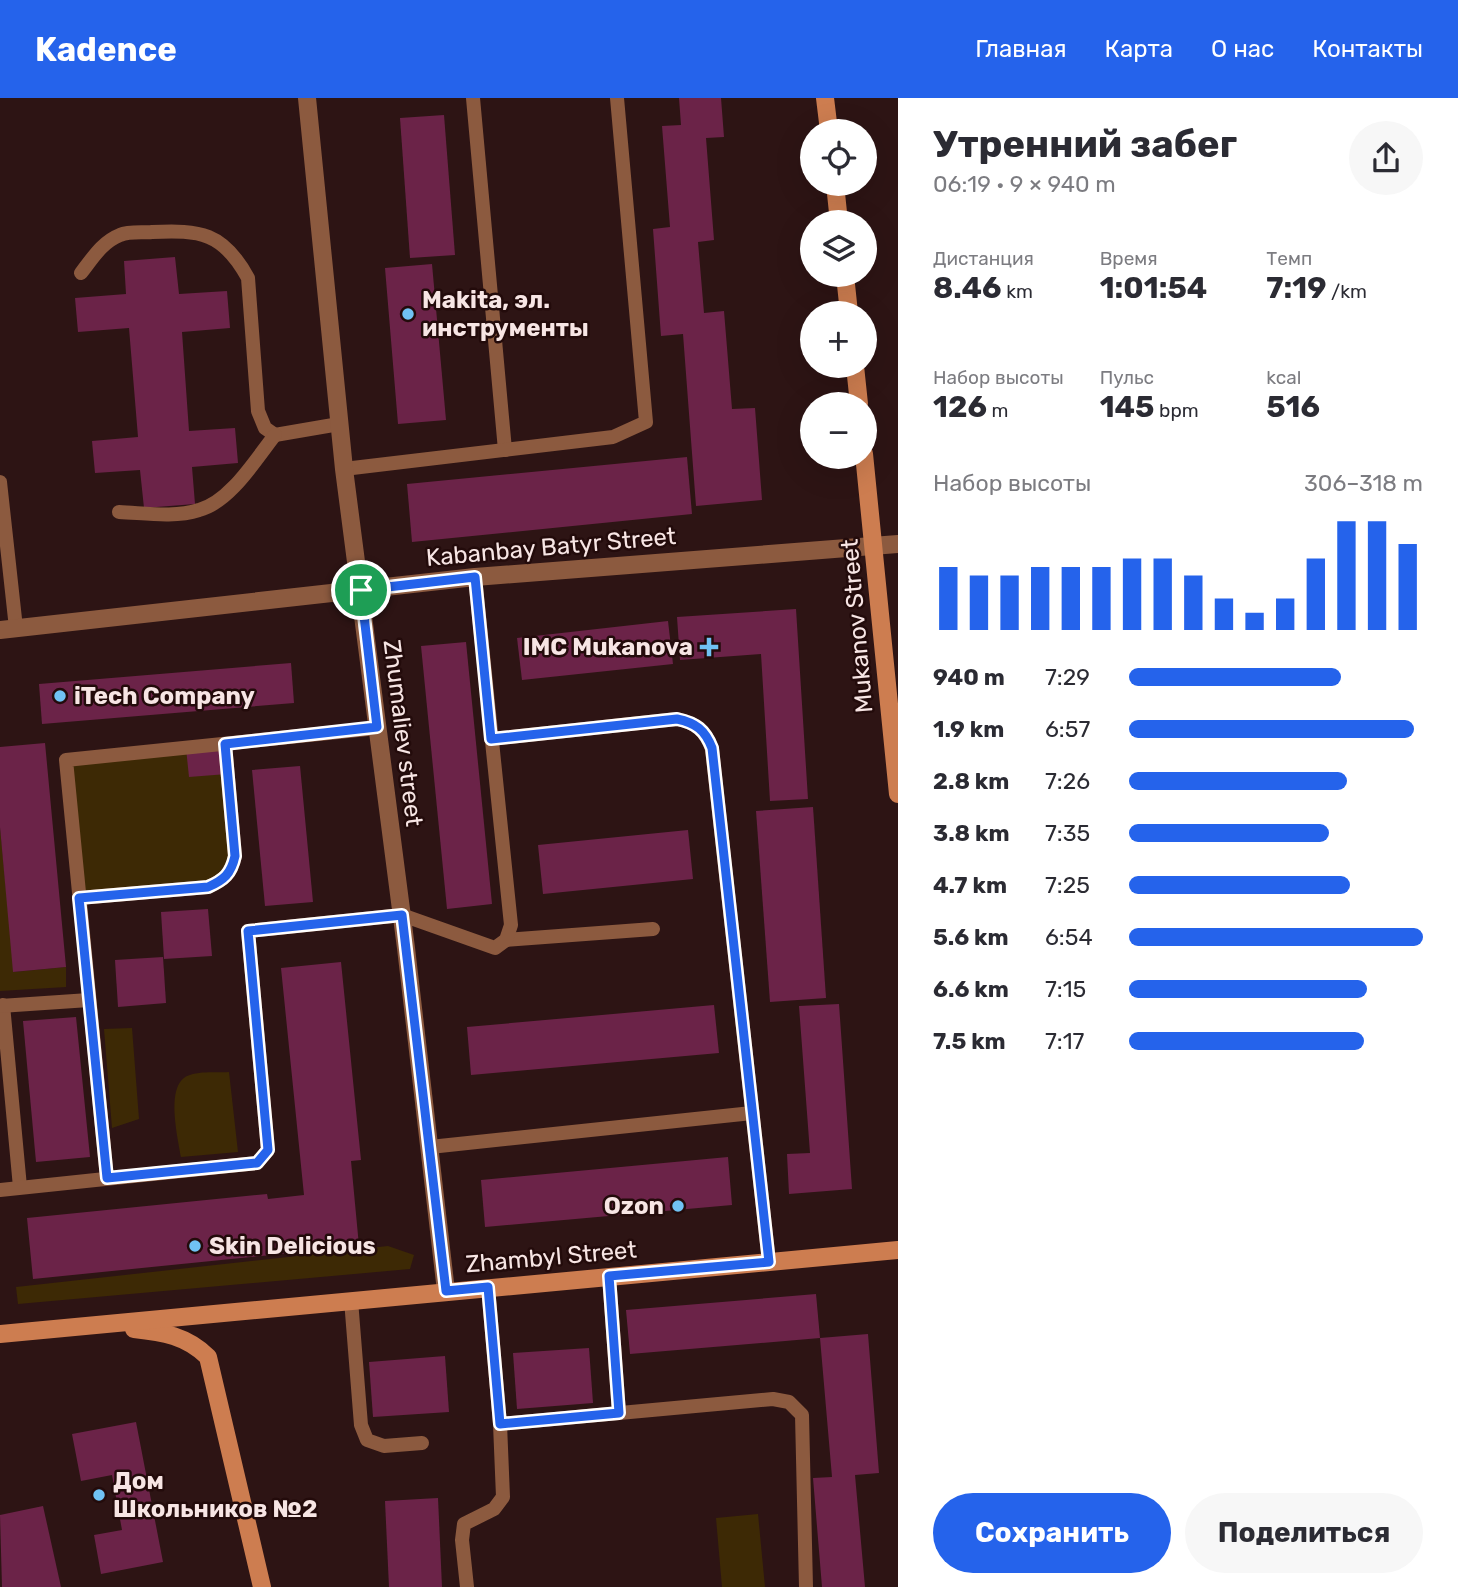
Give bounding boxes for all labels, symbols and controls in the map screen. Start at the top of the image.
text: Kadence [35,30,177,69]
text: Главная [975,35,1067,63]
text: Карта [1105,35,1173,63]
text: О нас [1211,35,1274,63]
text: Контакты [1312,35,1423,63]
map controls [800,119,877,469]
button: locate [800,119,877,196]
text: Утренний забег [933,121,1237,167]
button: share [1349,121,1423,195]
text: 06:19 · 9 × 940 m [933,170,1116,198]
button: layers [800,210,877,287]
text: Дистанция [933,247,1034,270]
text: Время [1100,247,1158,270]
text: Темп [1266,247,1312,270]
text: 8.46 [933,270,1002,306]
text: 1:01:54 [1100,270,1207,306]
text: 7:19 [1266,270,1326,306]
text: km [1002,280,1033,303]
text: /km [1326,280,1367,303]
place label: Makita, эл. инструменты [422,286,589,342]
button: + [800,301,877,378]
marker: Makita, эл. инструменты [400,306,416,322]
text: Набор высоты [933,366,1064,389]
text: Пульс [1100,366,1154,389]
text: kcal [1266,366,1301,389]
text: 126 [933,389,987,425]
text: 145 [1100,389,1154,425]
text: 516 [1266,389,1320,425]
button: − [800,392,877,469]
text: m [987,399,1009,422]
text: bpm [1154,399,1199,422]
text: Набор высоты [933,469,1091,497]
text: 306–318 m [1304,469,1423,497]
street label: Kabanbay Batyr Street [425,522,677,572]
street label: Mukanov Street [835,538,879,714]
pin [331,560,391,620]
icon: arrive [342,571,380,609]
place label: IMC Mukanova [523,633,693,661]
marker: IMC Mukanova [699,637,719,657]
street label: Zhumaliev street [378,638,428,828]
text: 940 m [933,663,1005,691]
text: 7:29 [1045,663,1090,691]
place label: iTech Company [74,682,255,710]
marker: iTech Company [52,688,68,704]
text: 1.9 km [933,715,1004,743]
text: 6:57 [1045,715,1090,743]
text: 2.8 km [933,767,1009,795]
text: 7:26 [1045,767,1090,795]
text: 3.8 km [933,819,1010,847]
text: 7:35 [1045,819,1090,847]
text: 4.7 km [933,871,1007,899]
text: 7:25 [1045,871,1090,899]
text: 5.6 km [933,923,1009,951]
text: 6:54 [1045,923,1093,951]
text: 6.6 km [933,975,1009,1003]
text: 7:15 [1045,975,1086,1003]
text: 7.5 km [933,1027,1006,1055]
text: 7:17 [1045,1027,1084,1055]
place label: Ozon [604,1192,664,1220]
marker: Ozon [670,1198,686,1214]
place label: Skin Delicious [209,1232,376,1260]
street label: Zhambyl Street [464,1236,638,1278]
marker: Skin Delicious [187,1238,203,1254]
place label: Дом Школьников №2 [113,1467,318,1523]
marker: Дом Школьников №2 [91,1487,107,1503]
button: Сохранить [933,1493,1171,1573]
button: Поделиться [1185,1493,1423,1573]

